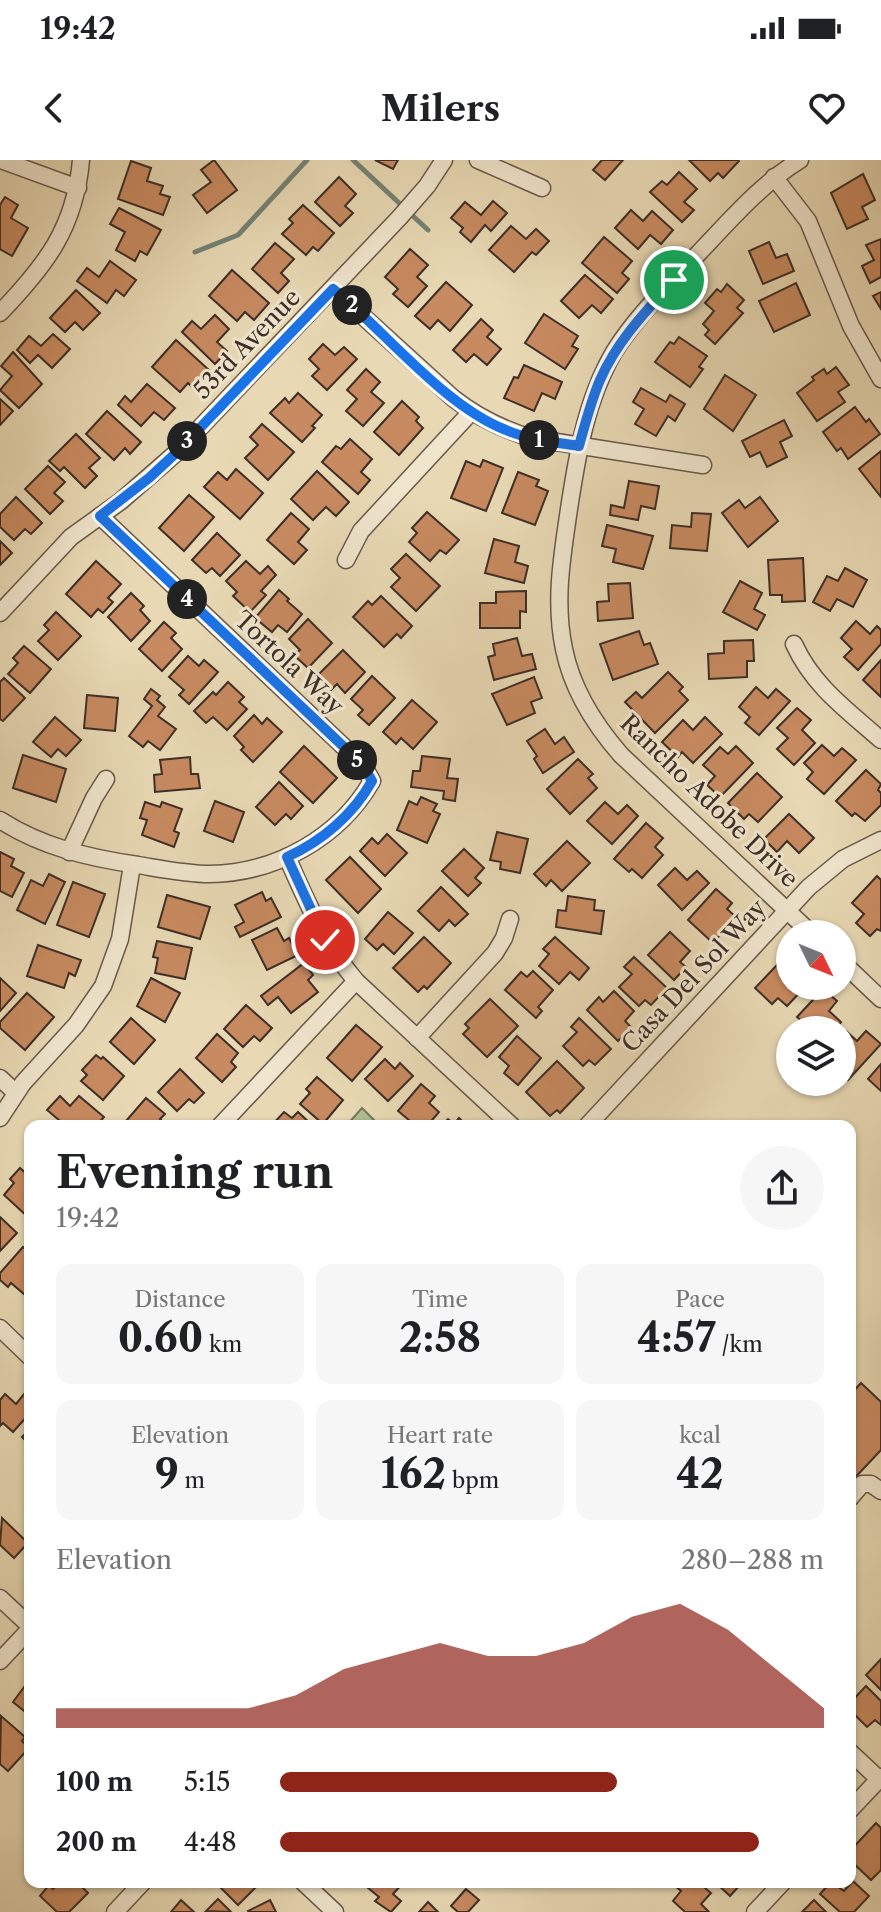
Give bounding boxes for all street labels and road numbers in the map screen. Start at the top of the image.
street label: 53rd Avenue [187,283,306,405]
street label: Tortola Way [229,605,350,721]
street label: Rancho Adobe Drive [614,708,804,893]
street label: Casa Del Sol Way [615,893,772,1058]

